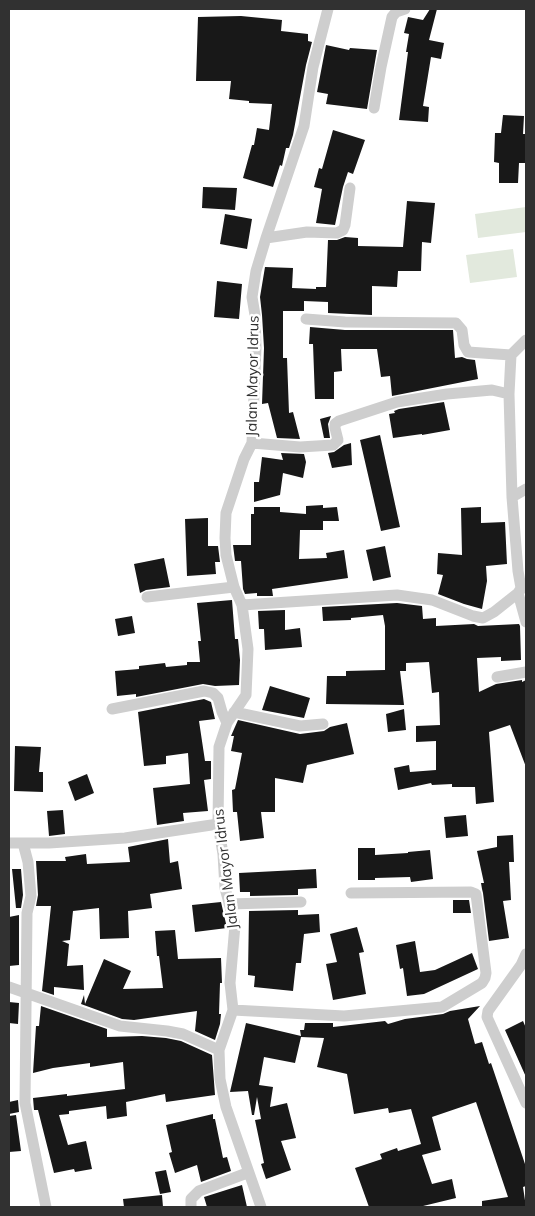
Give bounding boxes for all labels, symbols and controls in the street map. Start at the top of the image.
street label: Jalan Mayor Idrus [243,315,263,437]
street label: Jalan Mayor Idrus [210,808,242,930]

